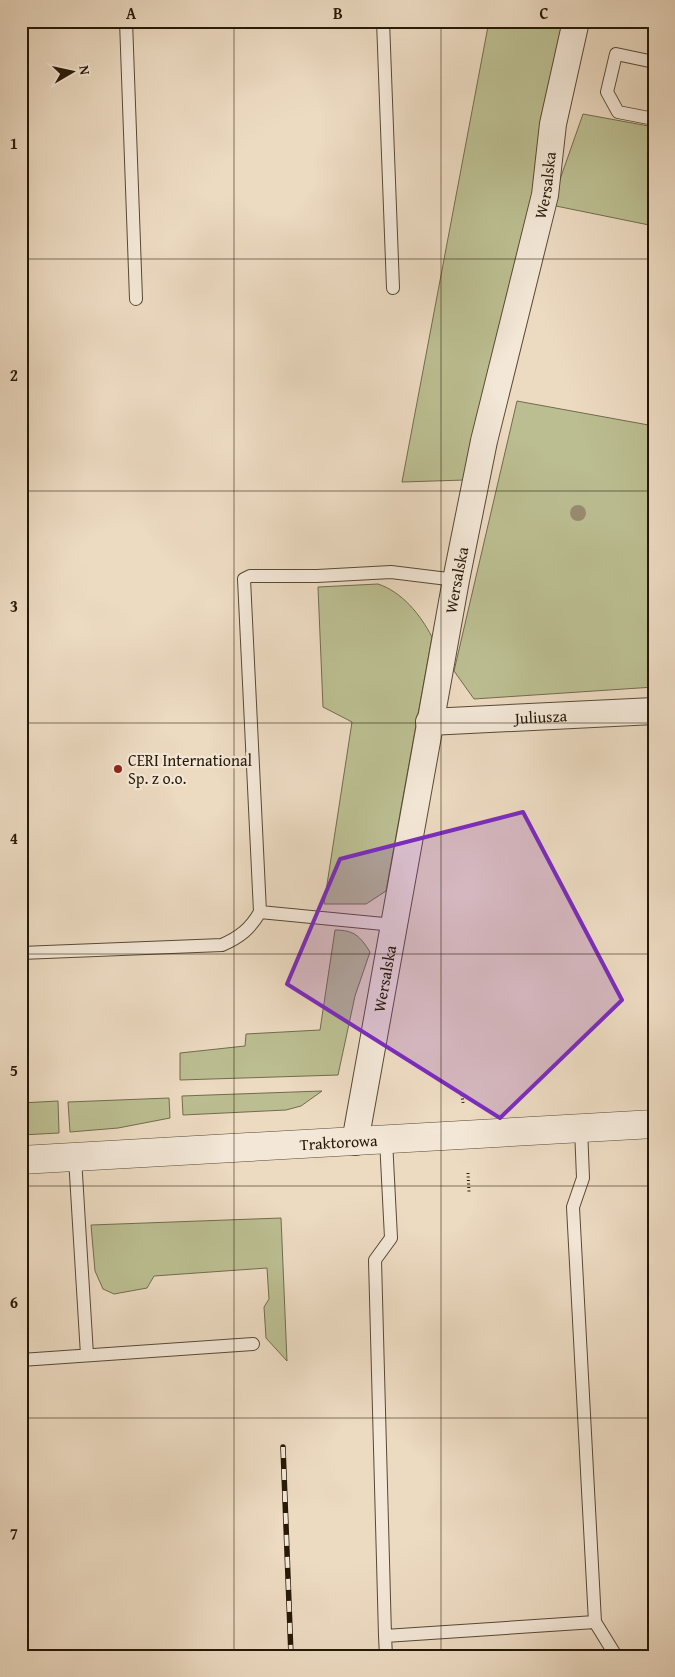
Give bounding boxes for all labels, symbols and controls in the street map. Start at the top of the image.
text: A [126,1,137,25]
text: B [333,1,343,25]
text: C [539,1,549,25]
north arrow [48,48,98,98]
text: N [74,64,96,77]
text: 1 [10,131,18,155]
street label: Wersalska [528,150,562,221]
text: 2 [10,363,18,387]
street label: Wersalska [438,544,475,615]
text: 3 [10,594,18,618]
street label: Juliusza [512,703,568,730]
place label: CERI International Sp. z o.o. [128,748,253,790]
marker: CERI International Sp. z o.o. [112,763,124,775]
text: 4 [10,826,18,850]
street label: Wersalska [367,943,402,1014]
text: 5 [10,1058,18,1082]
street label: Traktorowa [299,1128,378,1156]
text: 6 [10,1290,18,1314]
text: 7 [10,1521,18,1545]

